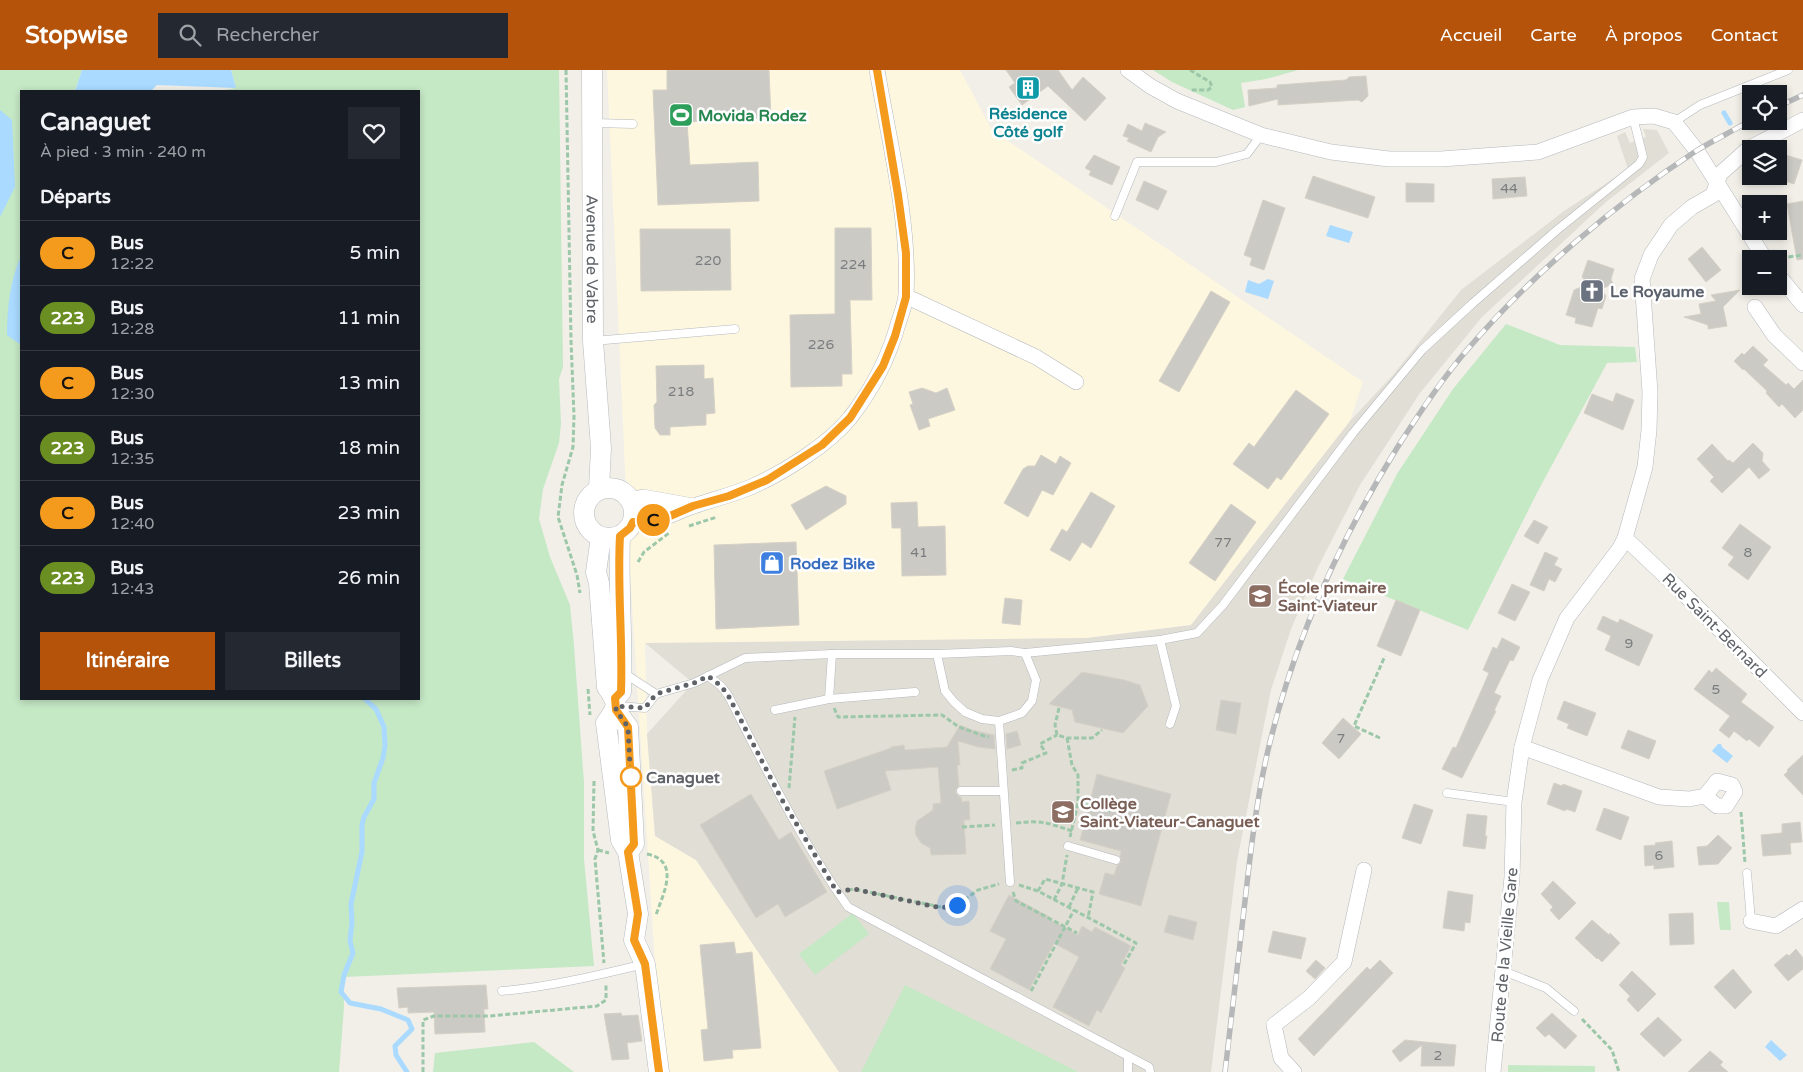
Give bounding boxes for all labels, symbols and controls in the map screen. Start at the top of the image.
search box [158,13,508,58]
text: Stopwise [25,21,128,50]
icon: search [176,21,204,49]
text: Rechercher [216,24,319,46]
text: Accueil [1440,24,1502,46]
text: Carte [1530,24,1577,46]
text: À propos [1605,24,1683,46]
text: Contact [1711,24,1778,46]
building icon: Résidence Côté golf [1015,75,1041,101]
map controls [1742,85,1787,295]
button: locate [1742,85,1787,130]
sports icon: Movida Rodez [668,102,694,128]
place label: Résidence Côté golf [989,104,1067,142]
place label: Movida Rodez [698,106,807,126]
button: heart [348,107,400,159]
text: Canaguet [40,108,151,137]
button: layers [1742,140,1787,185]
text: À pied · 3 min · 240 m [40,142,206,162]
house number: 44 [1500,180,1518,197]
text: Départs [40,186,111,208]
street label: Avenue de Vabre [581,194,602,324]
button: + [1742,195,1787,240]
text: Bus [110,232,144,254]
text: C [61,242,74,264]
text: 5 min [349,242,400,264]
button: − [1742,250,1787,295]
house number: 220 [695,252,721,269]
text: 12:22 [110,254,154,274]
house number: 224 [840,256,866,273]
church icon: Le Royaume [1579,278,1605,304]
place label: Le Royaume [1610,282,1704,302]
text: Bus [110,297,144,319]
text: 223 [51,307,84,329]
text: 11 min [337,307,400,329]
text: 12:28 [110,319,154,339]
house number: 226 [808,336,834,353]
text: Bus [110,362,144,384]
text: C [61,372,74,394]
text: 13 min [337,372,400,394]
house number: 218 [668,383,694,400]
text: 12:30 [110,384,154,404]
text: Bus [110,427,144,449]
text: 223 [51,437,84,459]
text: 18 min [337,437,400,459]
text: 12:35 [110,449,154,469]
text: Bus [110,492,144,514]
text: C [61,502,74,524]
text: 23 min [337,502,400,524]
line badge: C [637,504,669,536]
text: C [647,509,659,531]
text: 12:40 [110,514,154,534]
house number: 77 [1214,534,1232,551]
house number: 41 [910,544,928,561]
house number: 8 [1744,544,1753,561]
shop icon: Rodez Bike [759,550,785,576]
place label: Rodez Bike [790,554,875,574]
text: Bus [110,557,144,579]
text: 223 [51,567,84,589]
text: 26 min [337,567,400,589]
street label: Rue Saint-Bernard [1658,569,1771,682]
place label: École primaire Saint-Viateur [1278,578,1386,616]
text: 12:43 [110,579,154,599]
school or university icon: École primaire Saint-Viateur [1247,583,1273,609]
button: Itinéraire [40,632,215,690]
button: Billets [225,632,400,690]
house number: 9 [1625,635,1633,652]
house number: 5 [1712,681,1720,698]
house number: 7 [1337,730,1345,747]
marker: Canaguet [620,766,642,788]
place label: Canaguet [646,768,721,788]
place label: Collège Saint-Viateur-Canaguet [1080,794,1260,832]
school or university icon: Collège Saint-Viateur-Canaguet [1050,799,1076,825]
house number: 6 [1655,847,1664,864]
street label: Route de la Vieille Gare [1487,867,1523,1043]
your location [945,893,970,918]
house number: 2 [1434,1047,1442,1064]

